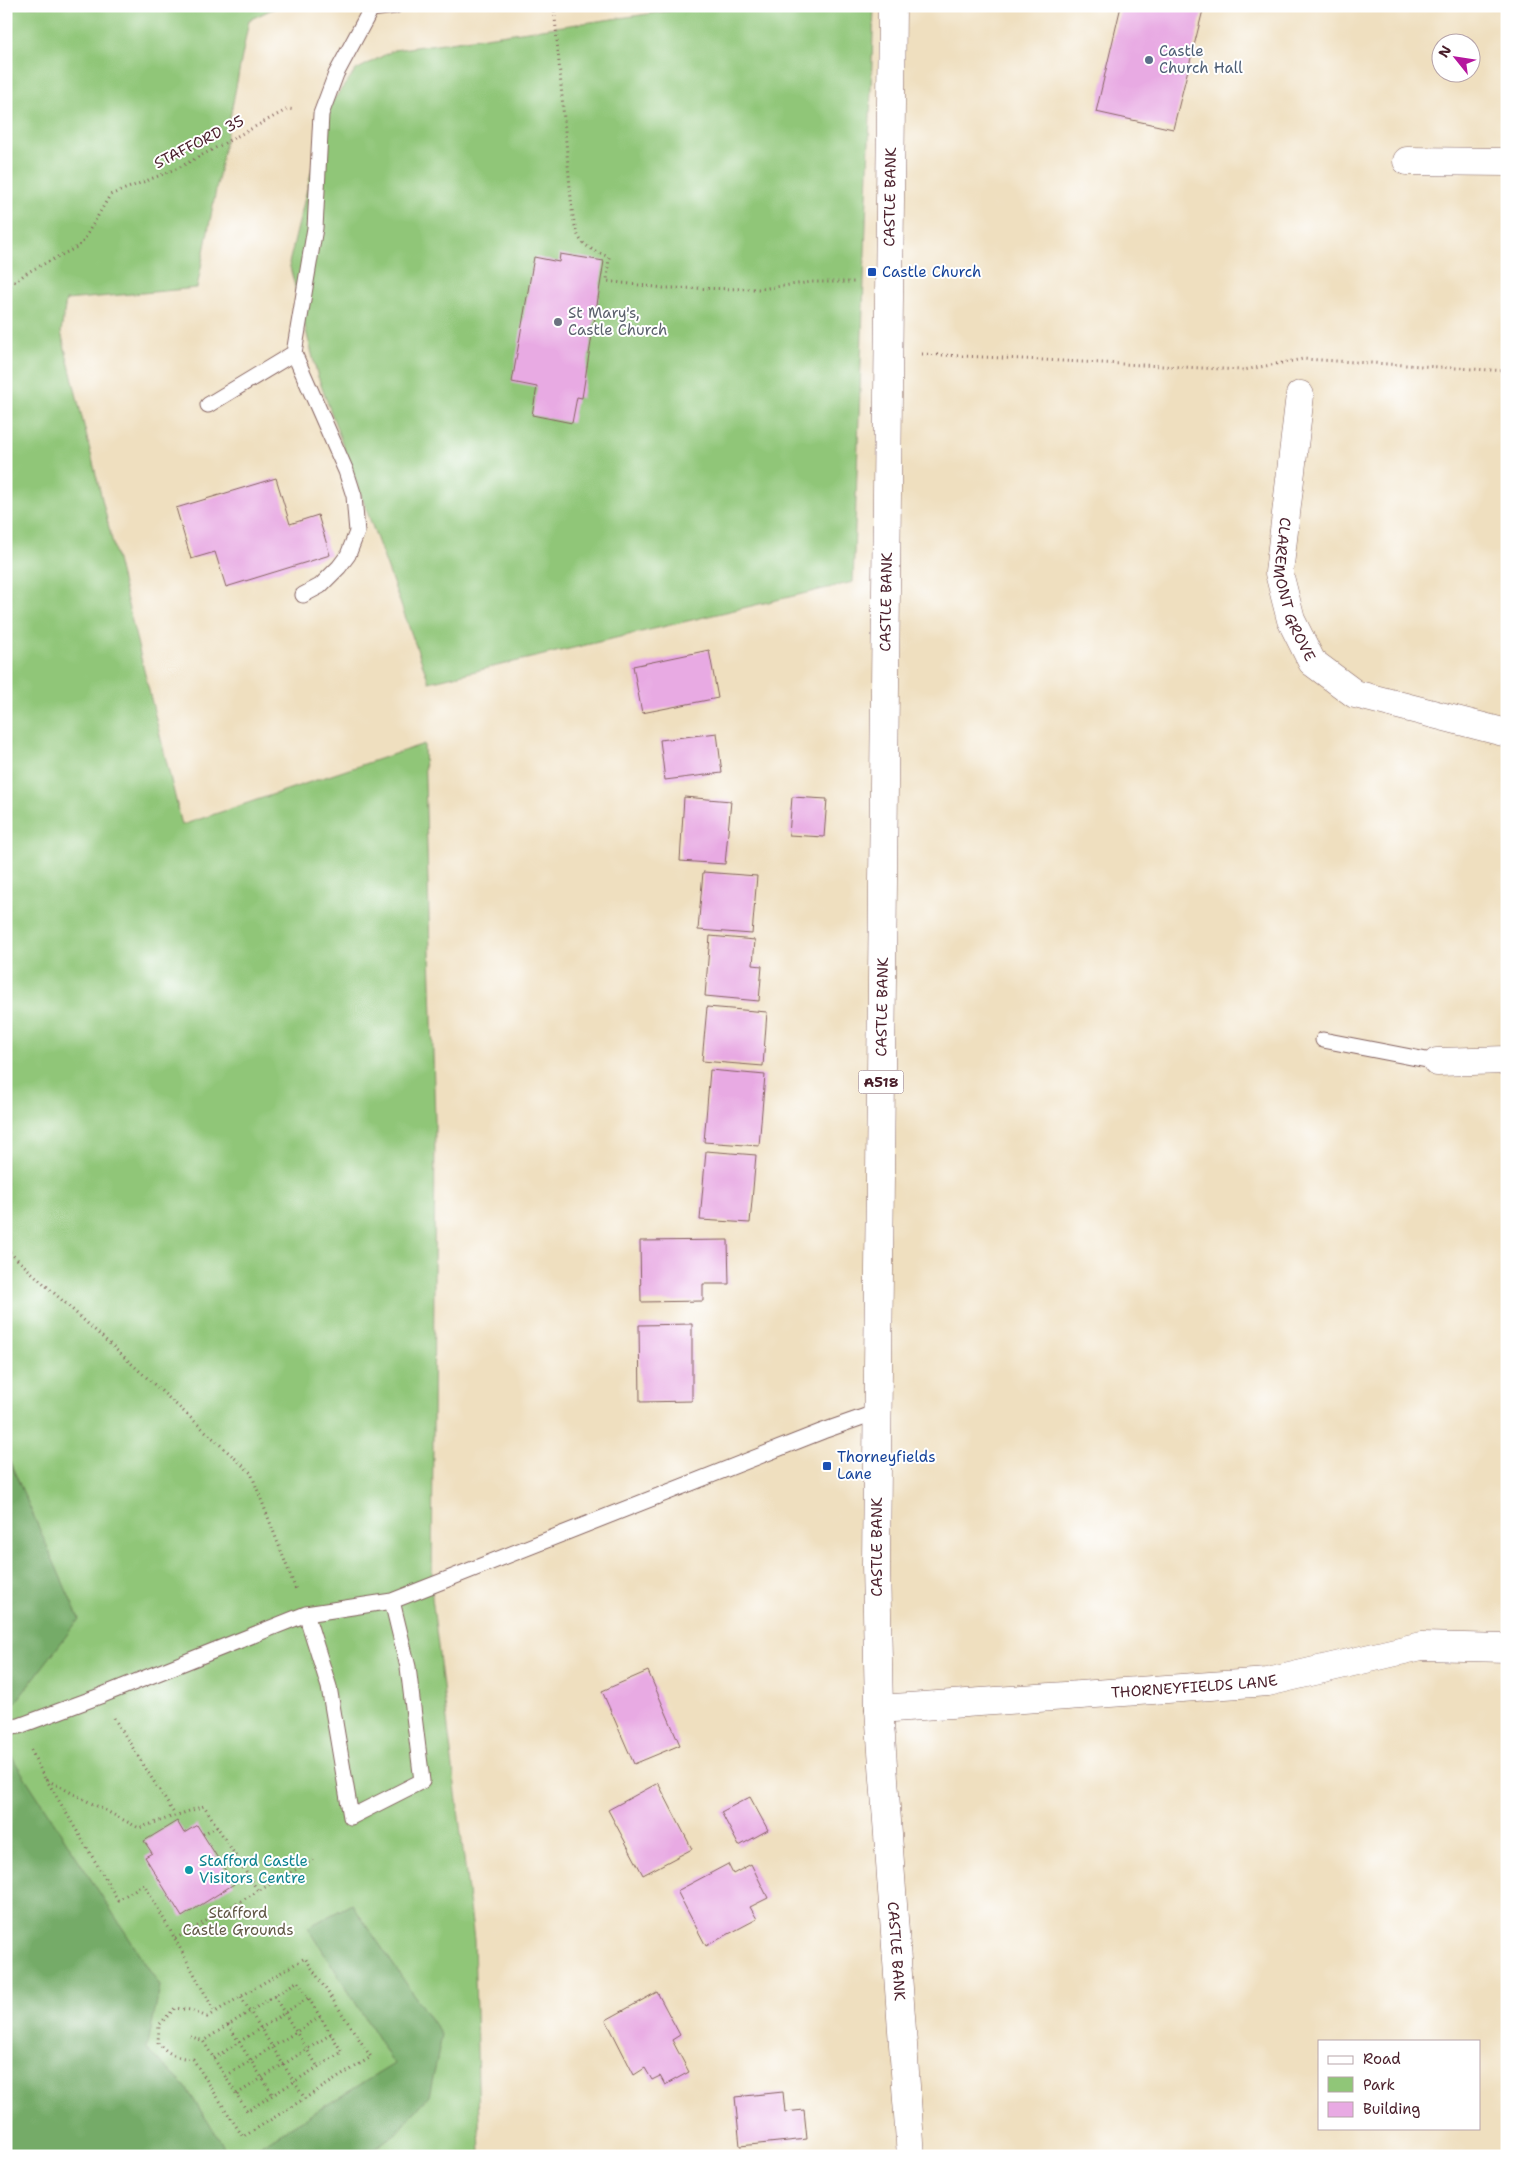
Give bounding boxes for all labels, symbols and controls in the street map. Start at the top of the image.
north arrow [1430,32,1480,82]
place label: Castle Church Hall [1159,41,1243,78]
text: N [1434,42,1455,61]
marker: Castle Church Hall [1143,54,1155,66]
street label: STAFFORD 35 [150,111,248,173]
street label: CASTLE BANK [879,147,901,247]
place label: Castle Church [882,262,981,282]
marker: Castle Church [866,266,878,278]
place label: St Mary's, Castle Church [568,303,667,340]
marker: St Mary's, Castle Church [552,316,564,328]
street label: CLAREMONT GROVE [1268,516,1320,665]
street label: CASTLE BANK [875,552,897,652]
street label: CASTLE BANK [871,957,893,1057]
road number: A518 [858,1070,904,1094]
place label: Thorneyfields Lane [837,1447,936,1484]
marker: Thorneyfields Lane [821,1460,833,1472]
street label: CASTLE BANK [867,1497,887,1597]
street label: THORNEYFIELDS LANE [1110,1670,1279,1703]
place label: Stafford Castle Visitors Centre [199,1851,308,1888]
marker: Stafford Castle Visitors Centre [183,1864,195,1876]
street label: CASTLE BANK [883,1901,910,2002]
park label: Stafford Castle Grounds [182,1903,294,1940]
legend [1318,2040,1480,2130]
text: Road [1363,2049,1401,2069]
text: Park [1363,2075,1395,2095]
text: Building [1363,2099,1420,2119]

